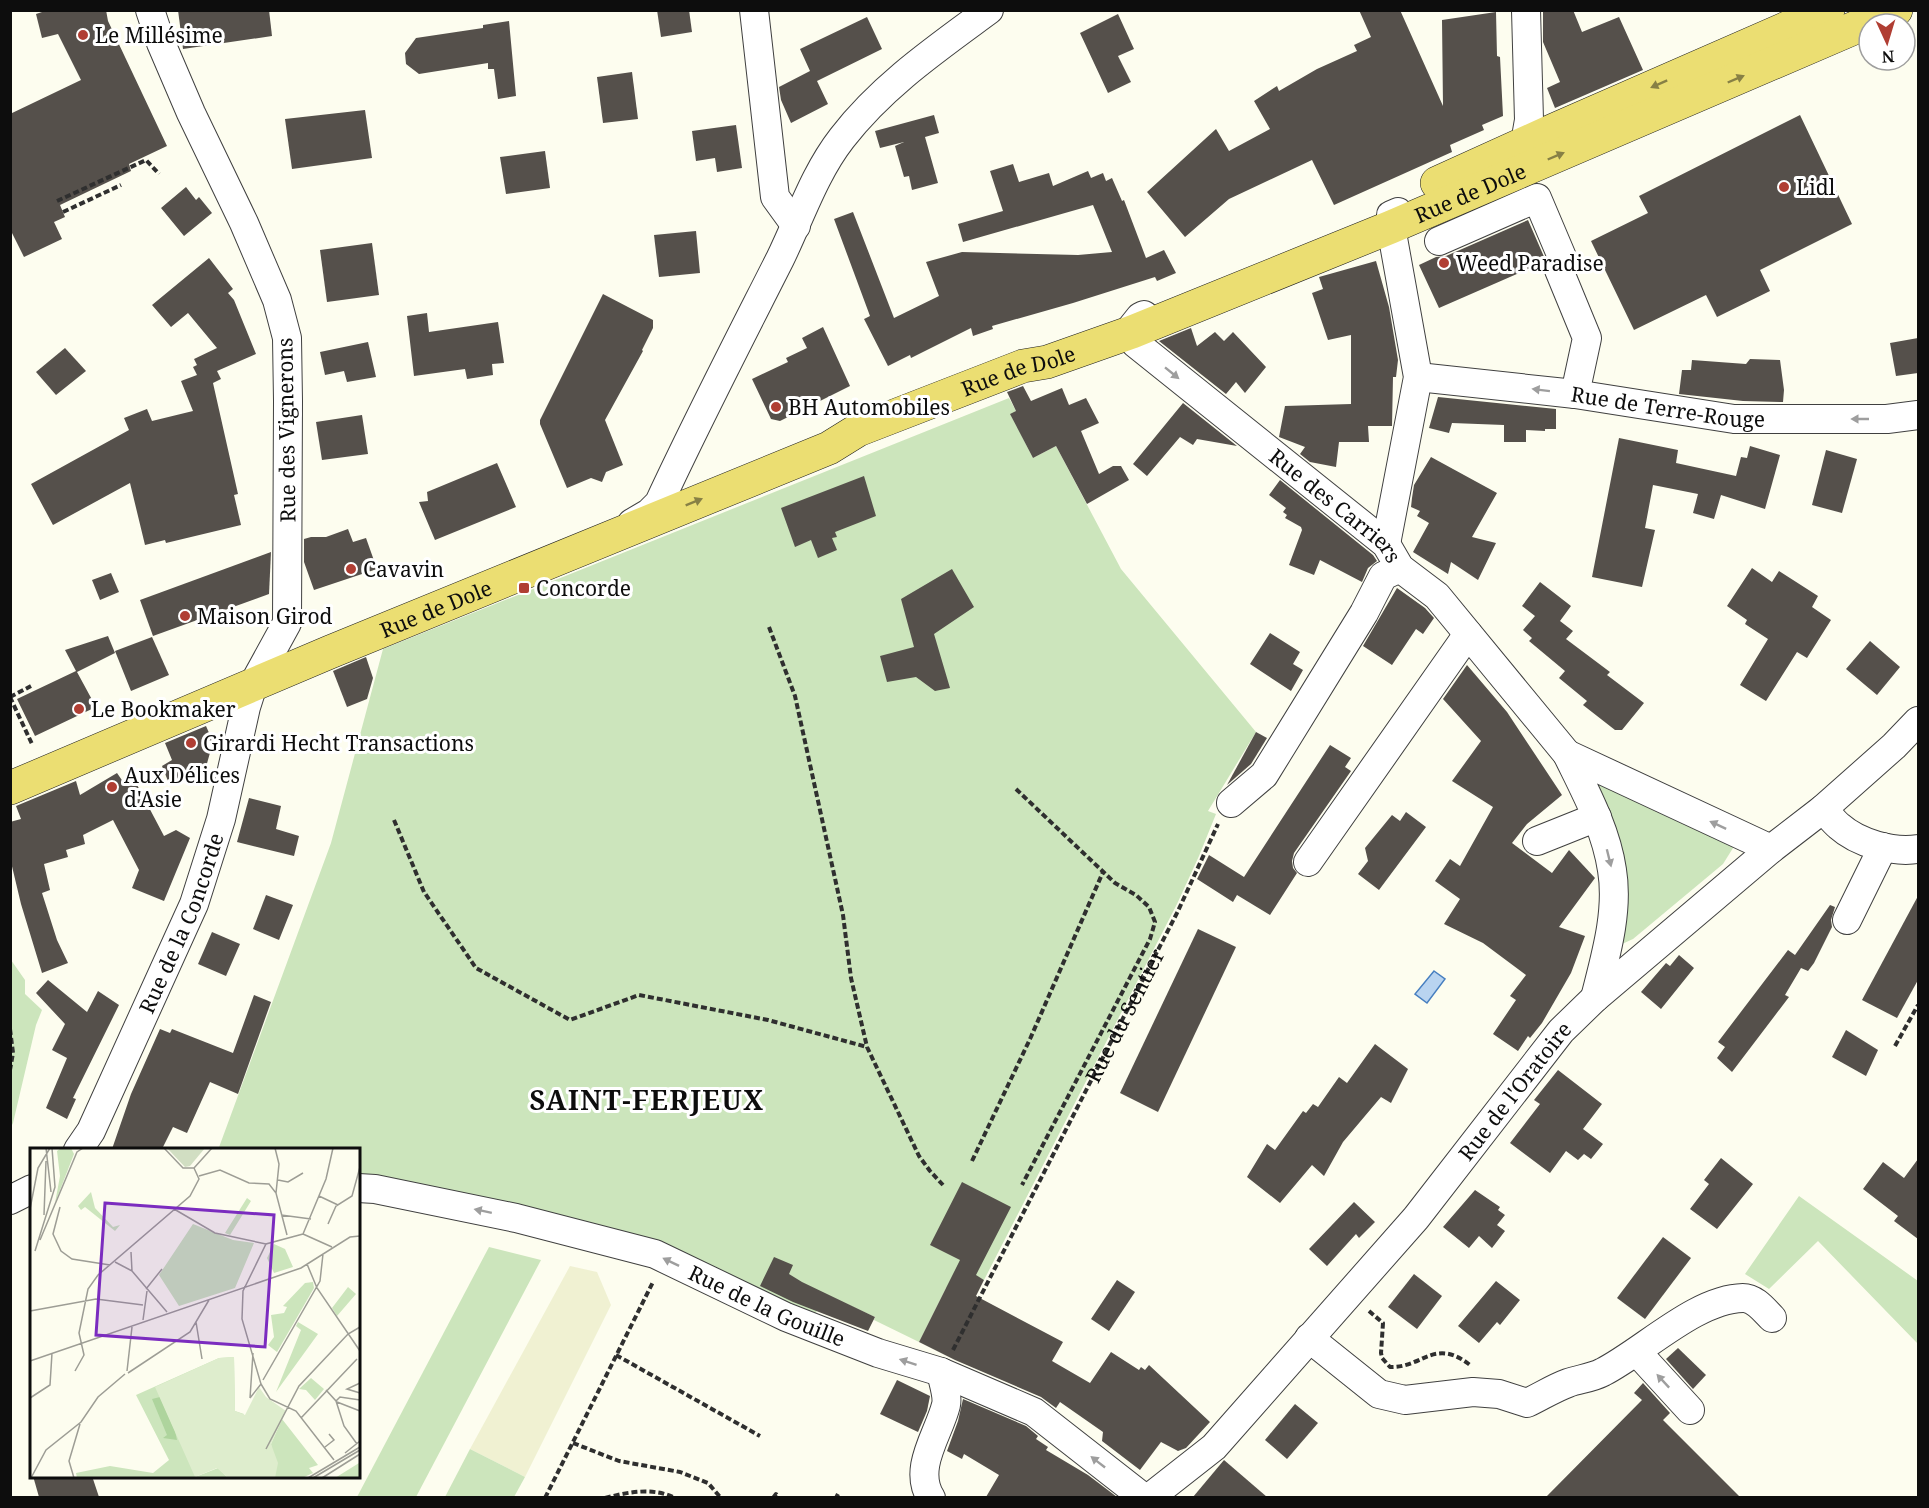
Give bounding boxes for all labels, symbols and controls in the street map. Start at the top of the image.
north arrow [1857,12,1917,72]
place label: Le Millésime [95,21,223,49]
marker: Le Millésime [76,28,90,42]
text: N [1881,46,1895,68]
one-way arrow [1727,74,1745,84]
one-way arrow [1649,79,1667,89]
one-way arrow [1548,151,1566,161]
street label: Rue de Dole [1410,157,1530,229]
place label: Lidl [1796,173,1836,201]
marker: Lidl [1777,180,1791,194]
place label: Weed Paradise [1456,249,1604,277]
marker: Weed Paradise [1437,256,1451,270]
street label: Rue des Vignerons [270,337,302,523]
street label: Rue de Dole [957,339,1079,403]
one-way arrow [1164,366,1179,379]
street label: Rue de Terre-Rouge [1569,380,1765,433]
one-way arrow [1532,385,1551,394]
place label: BH Automobiles [788,393,950,421]
marker: BH Automobiles [769,400,783,414]
one-way arrow [1851,414,1870,424]
street label: Rue des Carriers [1264,442,1408,568]
one-way arrow [686,497,704,507]
place label: Cavavin [363,555,444,583]
marker: Cavavin [344,562,358,576]
street label: Rue de Dole [376,573,496,644]
place label: Concorde [536,574,631,602]
marker: Concorde [517,581,531,595]
place label: Maison Girod [197,602,333,630]
marker: Maison Girod [178,609,192,623]
place label: Le Bookmaker [91,695,236,723]
marker: Le Bookmaker [72,702,86,716]
place label: Girardi Hecht Transactions [203,729,474,757]
marker: Girardi Hecht Transactions [184,736,198,750]
place label: Aux Délices d'Asie [124,761,240,813]
marker: Aux Délices d'Asie [105,780,119,794]
one-way arrow [1709,820,1726,829]
street label: Rue de la Concorde [132,829,230,1018]
one-way arrow [1605,849,1615,868]
street label: Rue du Sentier [1078,943,1171,1087]
street label: Rue de l'Oratoire [1452,1015,1577,1166]
district label: SAINT-FERJEUX [530,1081,764,1118]
inset map [30,1148,360,1478]
one-way arrow [473,1206,492,1215]
one-way arrow [662,1257,680,1267]
street label: Rue de la Gouille [684,1258,849,1353]
one-way arrow [899,1357,917,1366]
one-way arrow [1657,1374,1670,1389]
one-way arrow [1090,1456,1105,1468]

